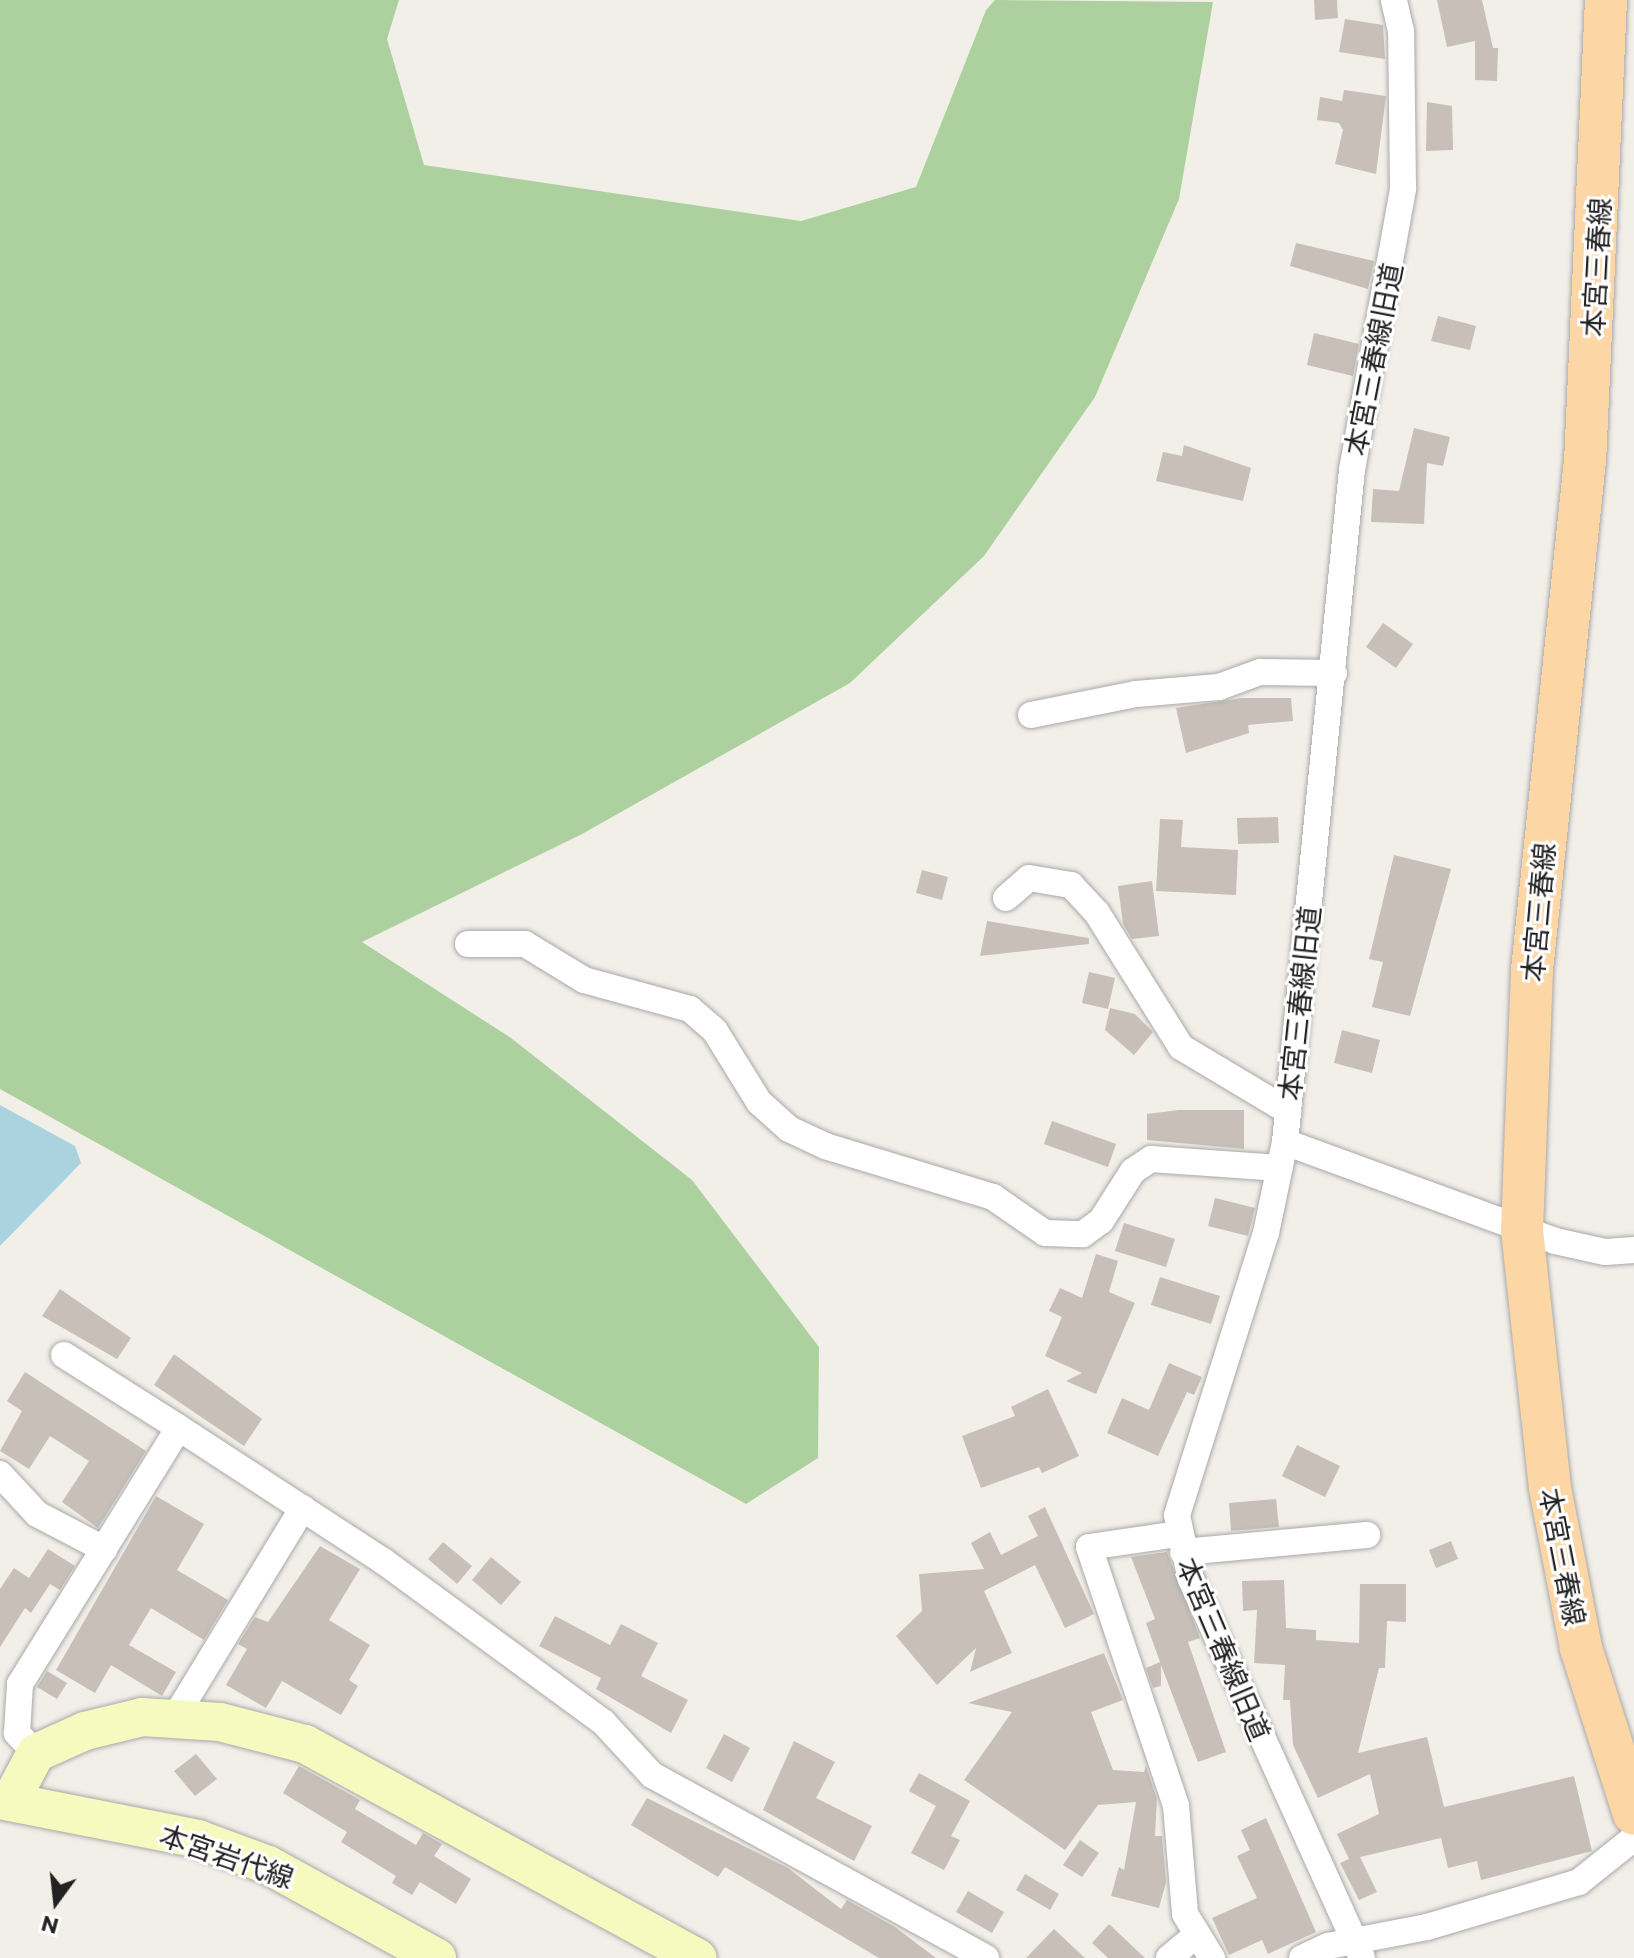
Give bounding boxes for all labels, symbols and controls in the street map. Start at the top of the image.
street label: 本宮三春線 [1576,196,1616,338]
street label: 本宮三春線旧道 [1338,260,1408,458]
street label: 本宮三春線 [1515,841,1561,983]
street label: 本宮三春線旧道 [1272,904,1326,1102]
street label: 本宮三春線 [1533,1485,1593,1629]
street label: 本宮三春線旧道 [1170,1552,1278,1746]
street label: 本宮岩代線 [155,1817,299,1895]
north arrow [16,1862,96,1942]
text: N [38,1910,61,1941]

